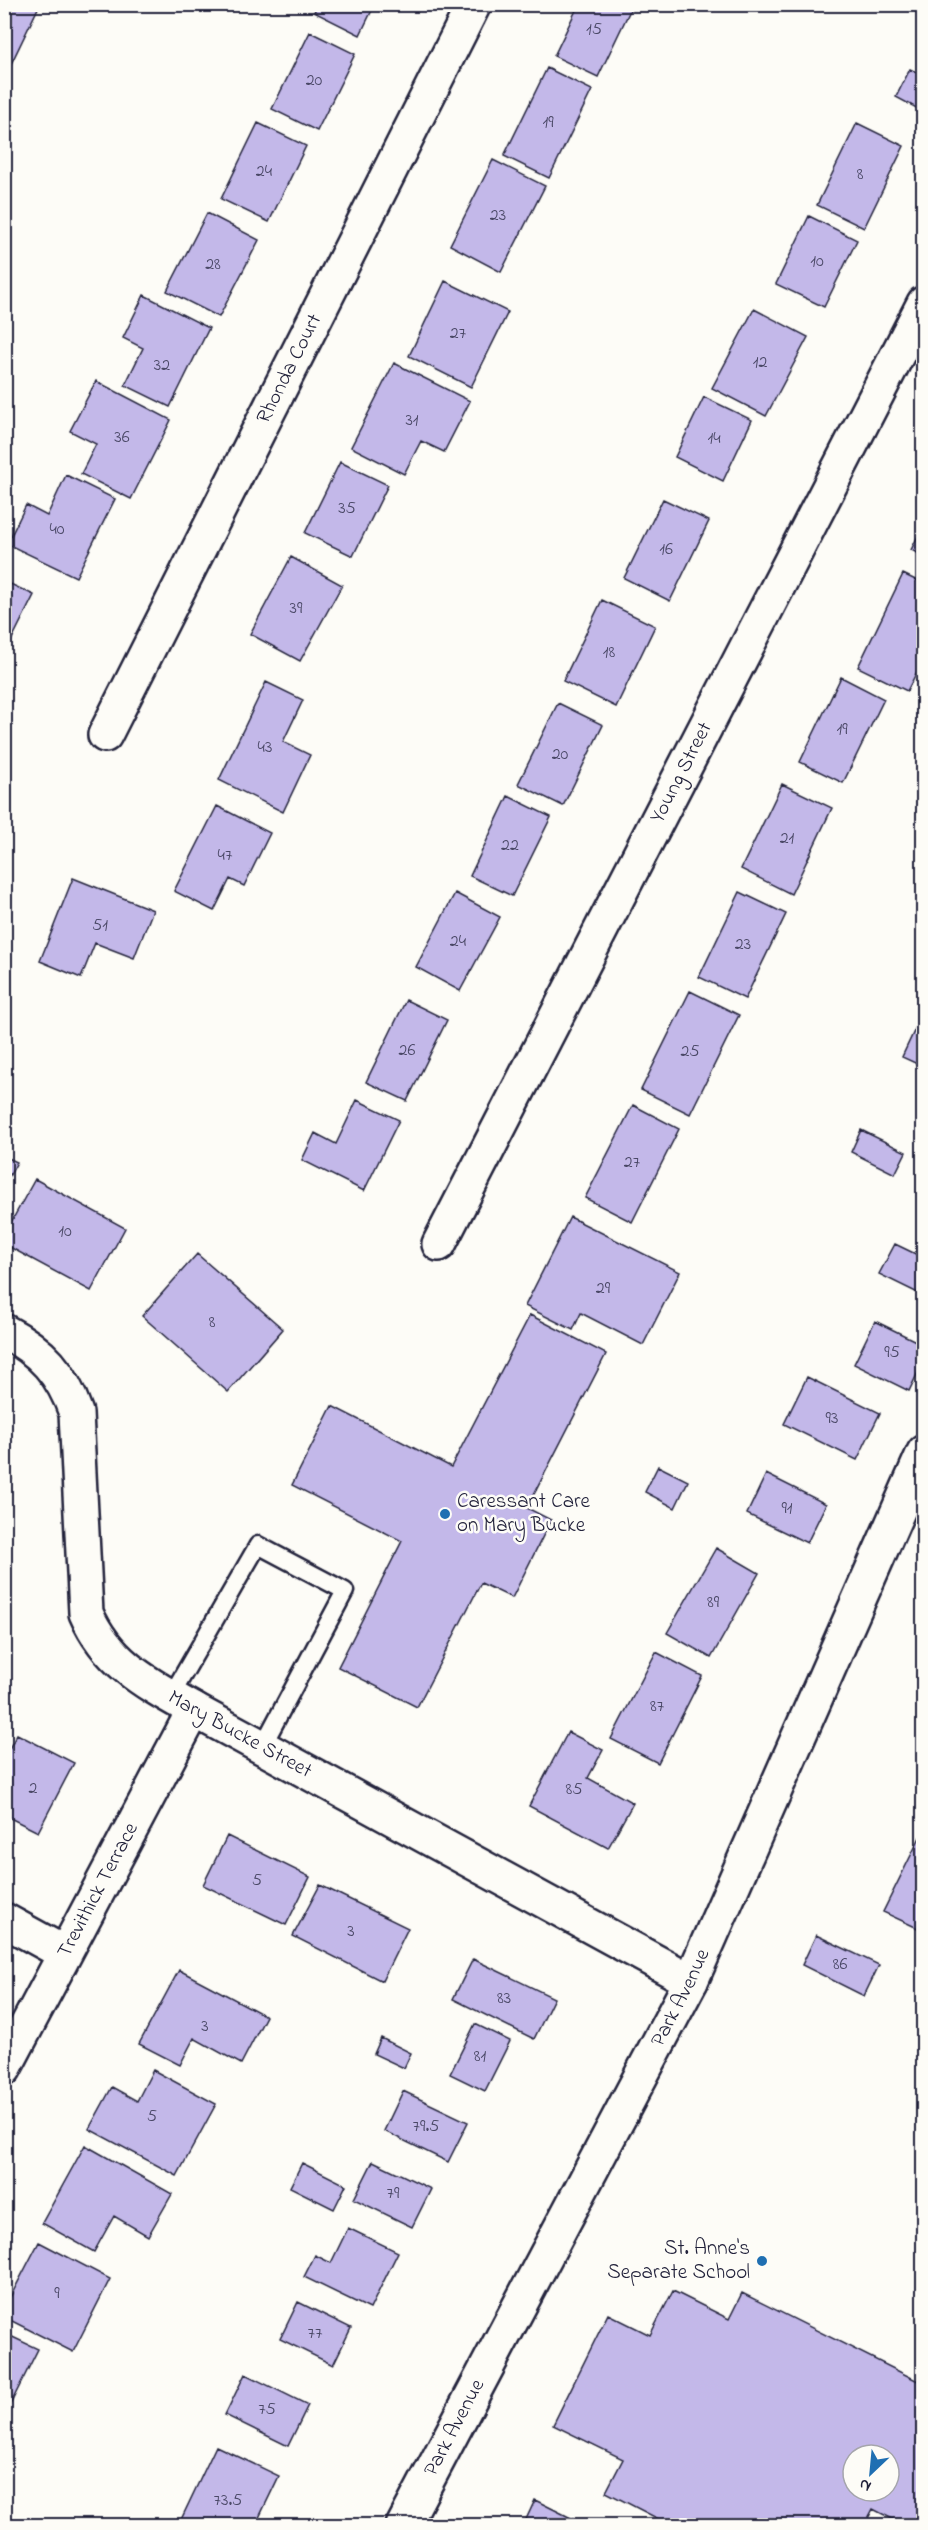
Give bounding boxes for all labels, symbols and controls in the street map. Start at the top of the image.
house number: 15 [586,17,602,43]
house number: 20 [306,68,323,94]
house number: 19 [542,110,554,136]
house number: 24 [256,159,273,185]
house number: 8 [857,162,864,188]
house number: 23 [490,203,506,229]
house number: 10 [810,249,824,275]
house number: 28 [205,252,221,278]
street label: Rhonda Court [249,309,330,429]
house number: 27 [450,321,467,347]
house number: 12 [753,350,767,376]
house number: 32 [154,353,170,379]
house number: 31 [405,408,419,434]
house number: 36 [114,425,130,451]
house number: 14 [707,426,721,452]
house number: 35 [338,496,356,522]
house number: 40 [49,517,65,543]
house number: 16 [659,537,673,563]
house number: 39 [290,596,303,622]
house number: 18 [603,640,615,666]
street label: Young Street [643,717,720,829]
house number: 19 [836,717,848,743]
house number: 43 [258,735,272,761]
house number: 20 [552,742,569,768]
house number: 21 [780,826,795,852]
house number: 22 [501,833,519,859]
house number: 47 [218,843,233,869]
house number: 51 [92,913,108,939]
house number: 24 [450,929,467,955]
house number: 23 [735,932,751,958]
house number: 26 [399,1038,416,1064]
house number: 25 [680,1039,700,1065]
house number: 27 [624,1150,641,1176]
house number: 10 [58,1219,72,1245]
house number: 29 [596,1276,611,1302]
house number: 8 [209,1310,216,1336]
house number: 95 [884,1340,900,1366]
house number: 93 [826,1406,838,1432]
place label: Caressant Care on Mary Bucke [457,1487,591,1543]
house number: 91 [781,1496,793,1522]
marker: Caressant Care on Mary Bucke [438,1507,452,1521]
house number: 89 [707,1590,720,1616]
street label: Mary Bucke Street [162,1683,317,1786]
house number: 87 [650,1694,665,1720]
house number: 2 [29,1776,38,1802]
house number: 85 [565,1777,583,1803]
street label: Trevithick Terrace [50,1817,147,1963]
house number: 5 [252,1868,262,1894]
house number: 3 [347,1919,355,1945]
street label: Park Avenue [644,1944,719,2052]
house number: 86 [833,1952,847,1978]
house number: 83 [497,1986,511,2012]
house number: 3 [201,2014,209,2040]
house number: 81 [474,2044,487,2070]
house number: 5 [147,2104,157,2130]
house number: 79.5 [413,2114,439,2140]
house number: 79 [387,2181,400,2207]
place label: St. Anne's Separate School [607,2234,750,2288]
marker: St. Anne's Separate School [755,2254,769,2268]
house number: 9 [54,2281,60,2307]
house number: 77 [308,2321,323,2347]
street label: Park Avenue [417,2373,493,2482]
house number: 75 [258,2397,276,2423]
north arrow [841,2443,901,2503]
text: N [855,2471,875,2498]
house number: 73.5 [214,2488,242,2514]

